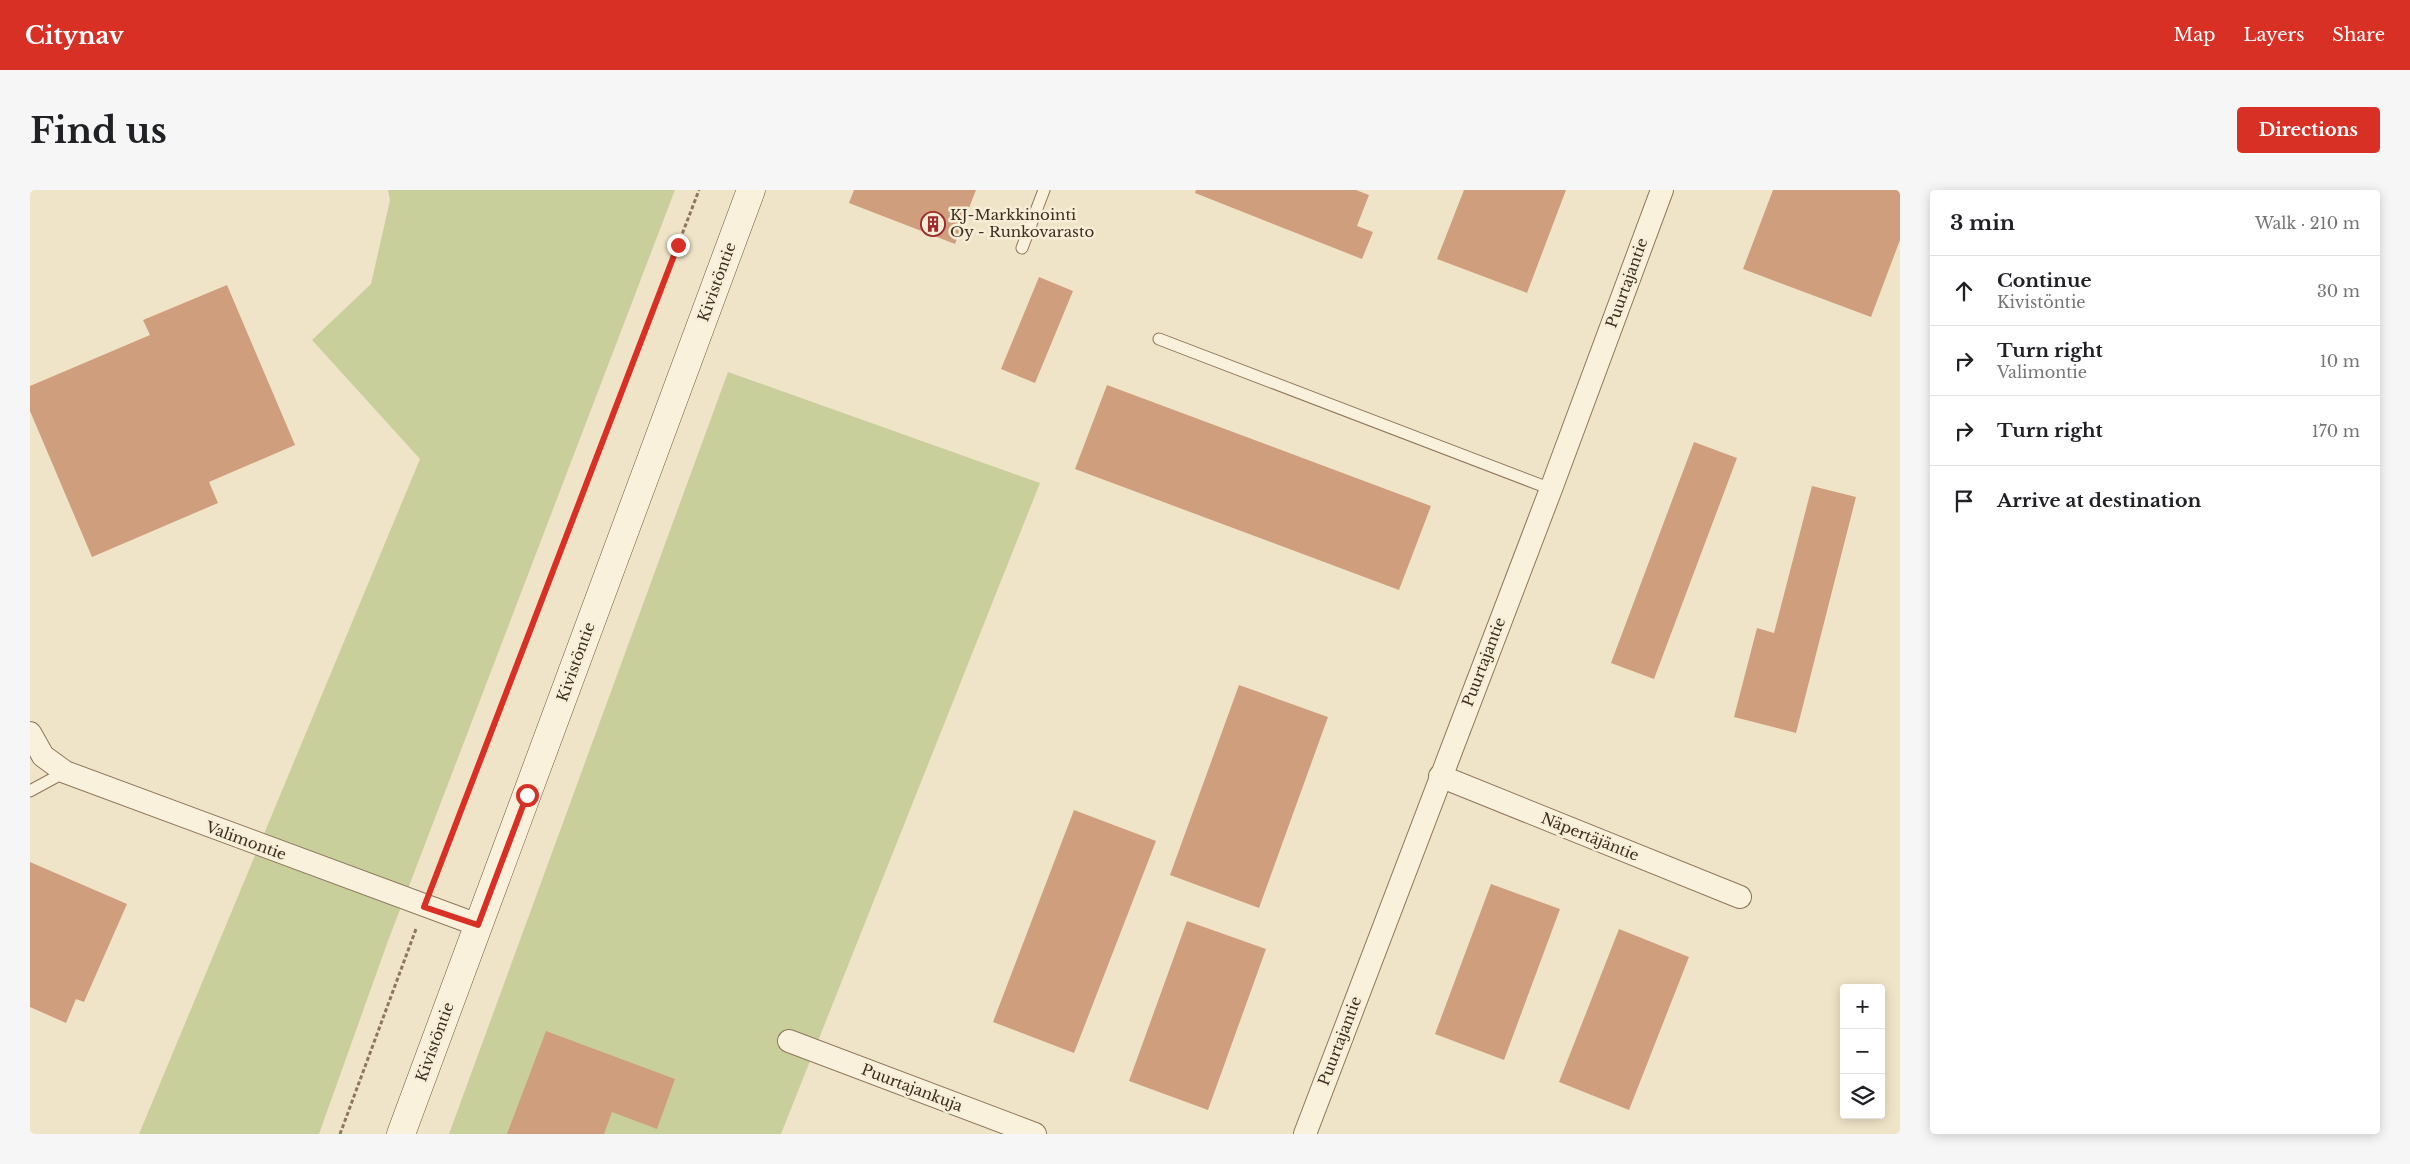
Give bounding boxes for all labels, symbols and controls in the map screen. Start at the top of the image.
text: Citynav [25,21,124,50]
text: Map [2174,24,2215,46]
text: Layers [2243,24,2304,46]
text: Share [2332,24,2385,46]
button: Directions [2237,107,2380,153]
text: Find us [30,109,167,152]
place label: KJ-Markkinointi Oy - Runkovarasto [950,205,1095,241]
text: 3 min [1950,210,2015,236]
building icon: KJ-Markkinointi Oy - Runkovarasto [920,211,946,237]
text: Walk · 210 m [2255,213,2360,233]
route end [667,234,690,257]
street label: Puurtajantie [1602,235,1652,330]
street label: Kivistöntie [693,240,740,324]
text: Continue [1997,269,2092,292]
icon: ahead [1950,277,1978,305]
text: 30 m [2317,281,2360,301]
text: Kivistöntie [1997,292,2086,312]
text: Turn right [1997,339,2103,362]
icon: right [1950,347,1978,375]
text: 10 m [2320,351,2360,371]
text: Valimontie [1997,362,2087,382]
icon: right [1950,417,1978,445]
text: Turn right [1997,419,2103,442]
text: 170 m [2312,421,2360,441]
icon: arrive [1950,487,1978,515]
text: Arrive at destination [1997,489,2201,512]
street label: Puurtajantie [1458,614,1509,709]
street label: Kivistöntie [552,620,599,704]
route start [516,784,539,807]
street label: Näpertäjäntie [1539,808,1642,865]
street label: Valimontie [202,817,289,864]
map controls [1840,984,1885,1119]
button: + [1840,984,1885,1029]
street label: Puurtajantie [1314,993,1365,1088]
street label: Kivistöntie [411,1000,458,1084]
button: − [1840,1029,1885,1074]
street label: Puurtajankuja [859,1060,966,1116]
button: layers [1840,1074,1885,1119]

